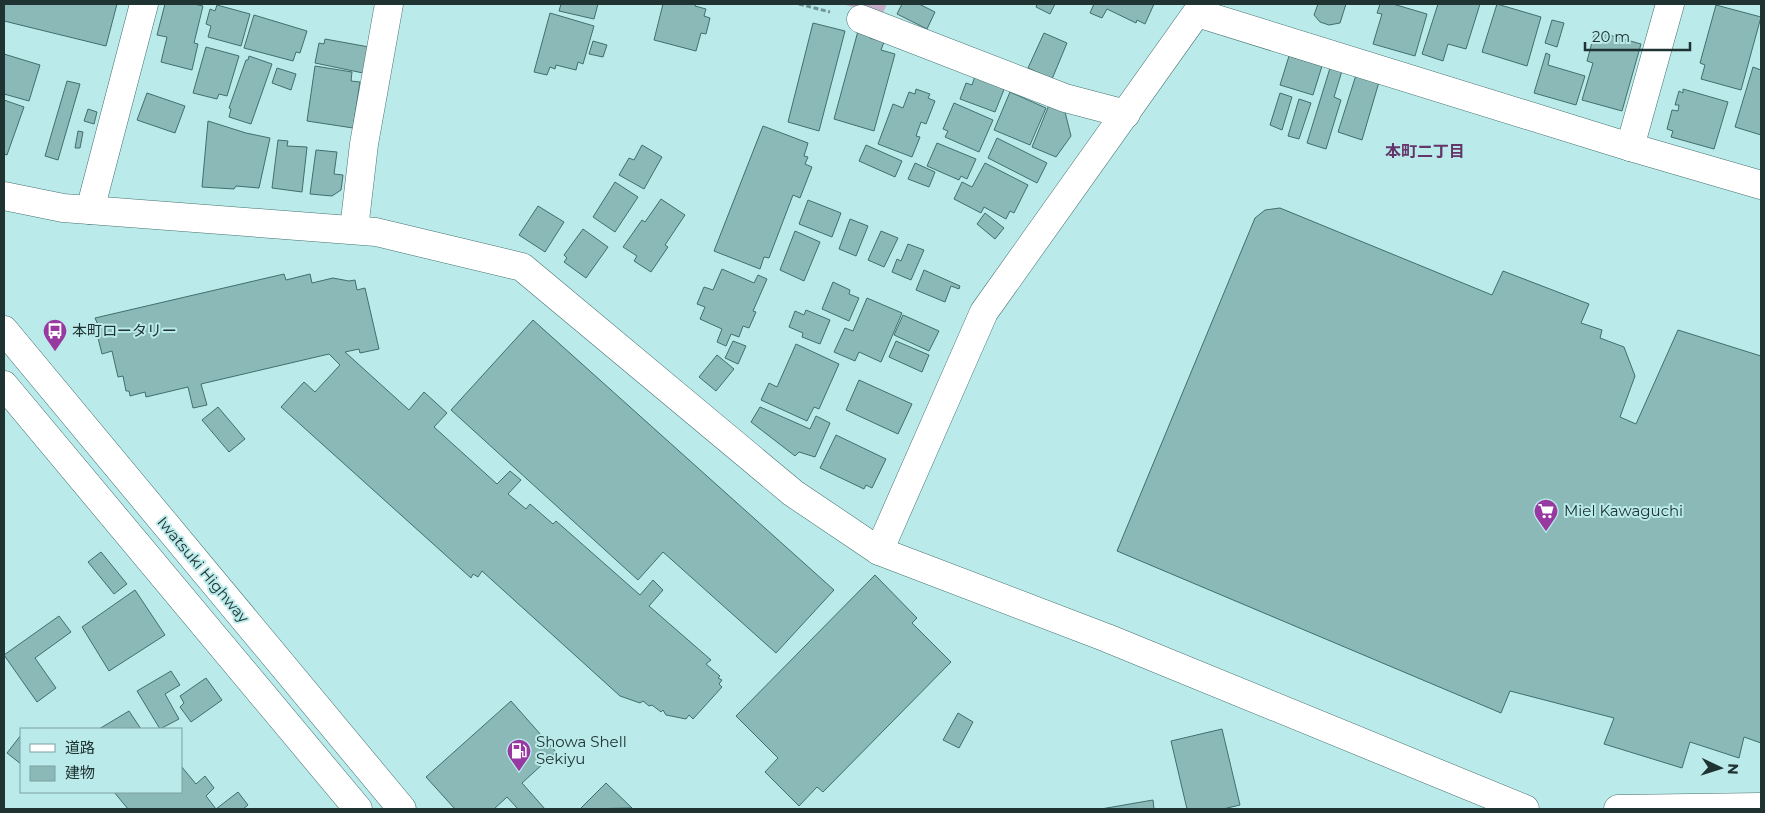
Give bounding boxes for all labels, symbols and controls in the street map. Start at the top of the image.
scale bar [1585,20,1690,52]
text: 20 m [1592,27,1630,46]
district label: 本町二丁目 [1385,142,1465,161]
bus stop icon: 本町ロータリー [42,318,68,352]
place label: 本町ロータリー [72,321,177,340]
supermarket icon: Miel Kawaguchi [1533,498,1559,532]
place label: Miel Kawaguchi [1564,501,1683,520]
street label: Iwatsuki Highway [153,513,254,627]
legend [20,728,182,793]
place label: Showa Shell Sekiyu [536,732,627,768]
text: 道路 [65,738,95,757]
fuel station icon: Showa Shell Sekiyu [506,738,532,772]
north arrow [1695,743,1745,793]
text: 建物 [65,763,95,782]
text: N [1724,763,1742,775]

